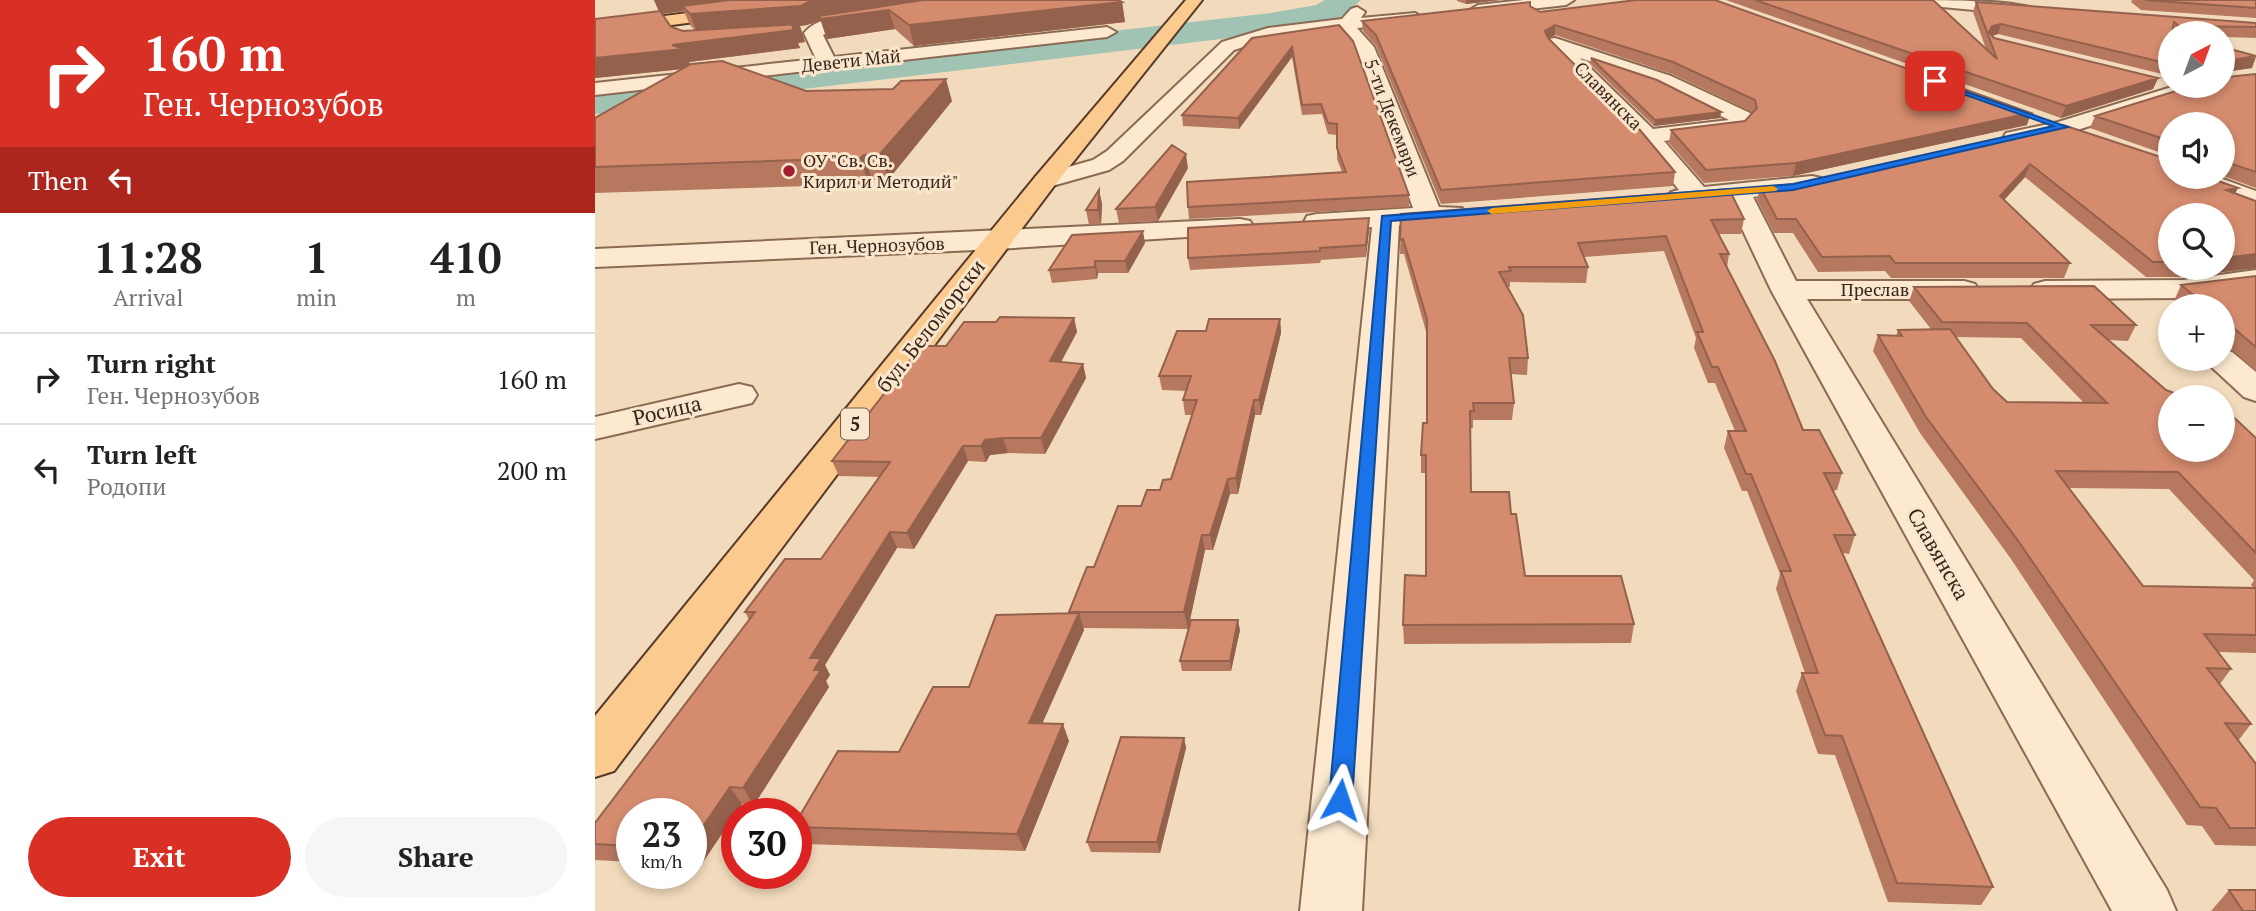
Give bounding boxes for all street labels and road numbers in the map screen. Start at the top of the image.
street label: Девети Май [800,43,902,77]
street label: 5-ти Декември [1359,55,1427,180]
street label: Славянска [1569,56,1648,135]
street label: Ген. Чернозубов [809,231,945,259]
street label: бул. Беломорски [869,253,991,398]
street label: Преслав [1841,277,1909,301]
street label: Росица [630,388,704,431]
road number: 5 [841,408,869,440]
street label: Славянска [1901,502,1977,605]

